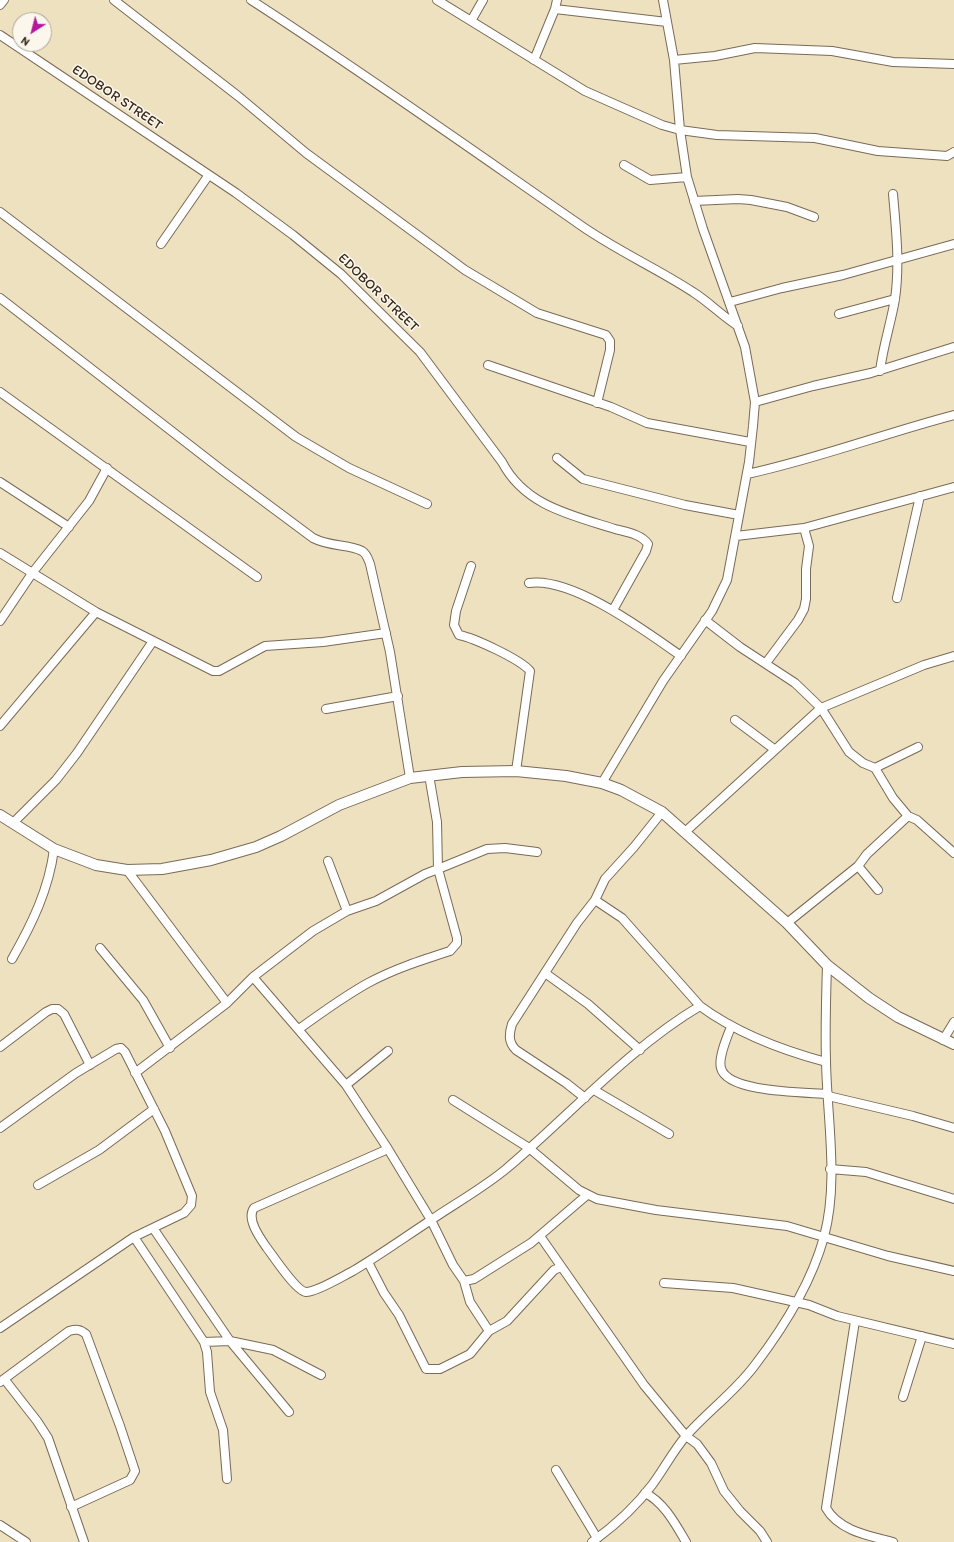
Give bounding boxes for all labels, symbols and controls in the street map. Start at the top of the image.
north arrow [12,12,52,52]
text: N [18,34,32,49]
street label: EDOBOR STREET [69,62,165,134]
street label: EDOBOR STREET [334,250,422,336]

